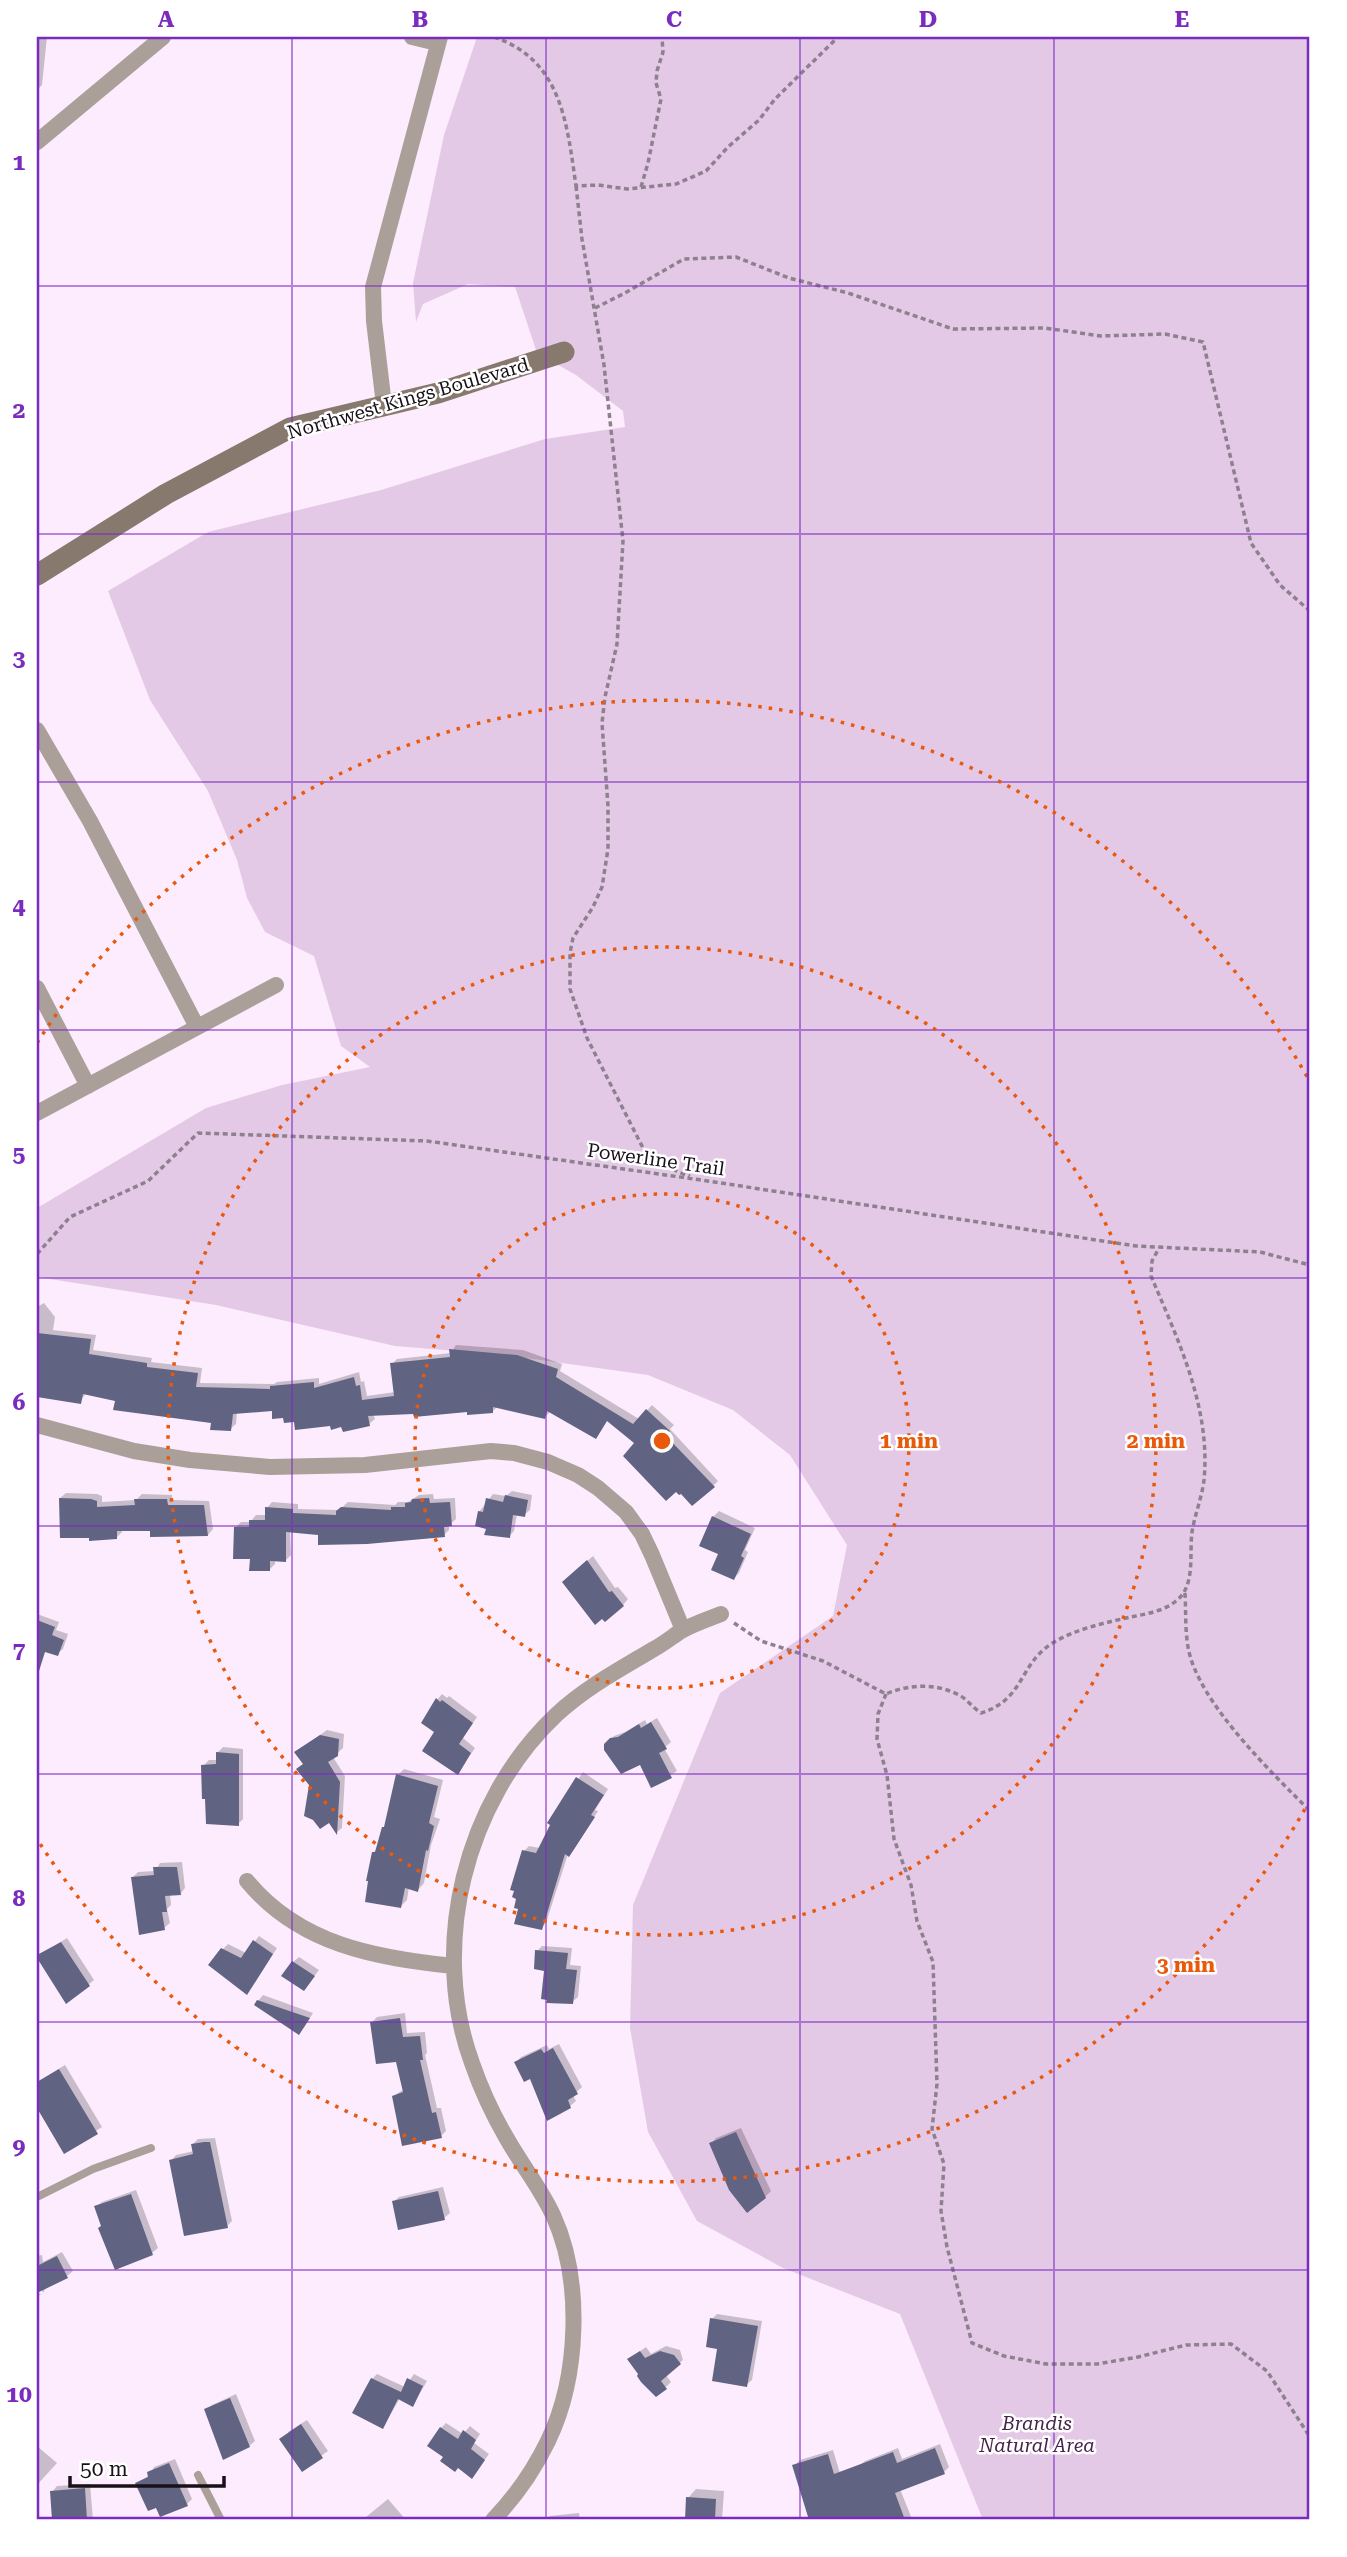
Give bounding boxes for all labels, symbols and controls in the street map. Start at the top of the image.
text: A [158,6,175,33]
text: B [412,6,428,33]
text: C [666,6,682,33]
text: D [919,6,937,33]
text: E [1175,6,1189,33]
text: 1 [13,149,26,176]
street label: Northwest Kings Boulevard [285,353,532,444]
text: 2 [13,397,25,424]
text: 3 [13,645,26,672]
text: 4 [13,893,26,920]
street label: Powerline Trail [586,1138,726,1181]
text: 5 [13,1141,26,1168]
text: 6 [13,1389,26,1416]
centre of rings [650,1429,674,1453]
text: 1 min [880,1429,938,1453]
text: 2 min [1127,1429,1185,1453]
text: 7 [13,1637,26,1664]
text: 8 [13,1885,26,1912]
text: 3 min [1157,1953,1215,1977]
text: 9 [13,2133,26,2160]
text: 10 [6,2381,32,2408]
park label: Brandis Natural Area [978,2412,1095,2457]
scale bar [70,2445,224,2489]
text: 50 m [80,2457,128,2481]

